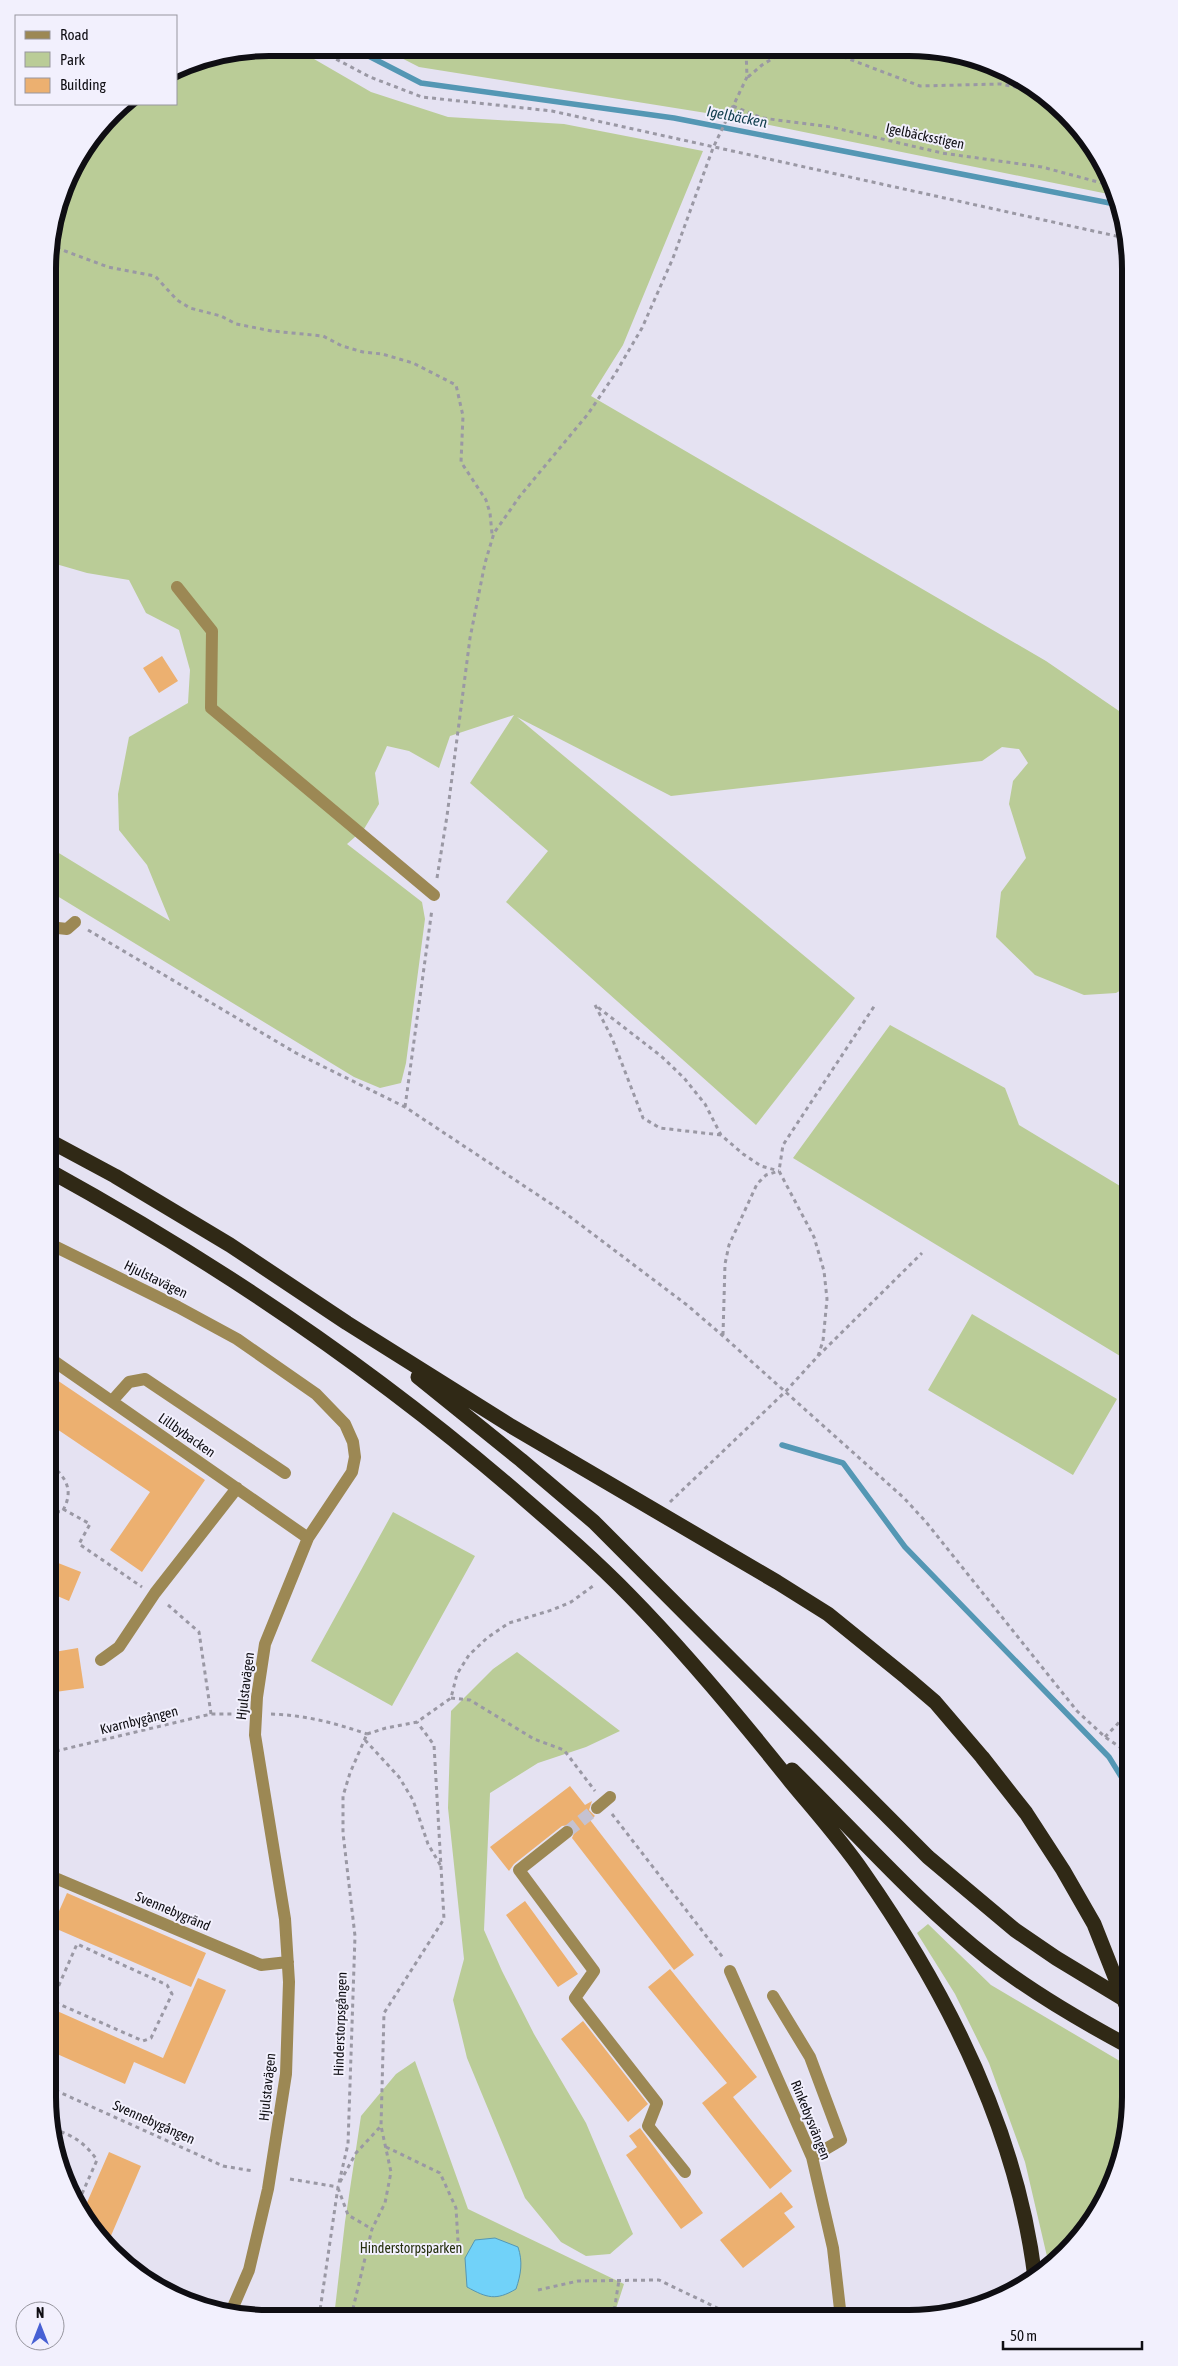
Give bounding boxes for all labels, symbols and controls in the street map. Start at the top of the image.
legend [15,15,178,105]
text: Road [60,26,89,43]
text: Park [60,51,85,68]
text: Building [60,76,106,93]
water label: Igelbäcken [705,102,769,131]
street label: Igelbäcksstigen [884,120,966,152]
street label: Hjulstavägen [122,1257,190,1301]
street label: Lillbybacken [156,1410,218,1460]
street label: Hjulstavägen [233,1651,257,1721]
street label: Kvarnbygången [98,1703,180,1737]
street label: Svennebygränd [133,1888,213,1934]
street label: Hinderstorpsgången [330,1972,350,2076]
street label: Hjulstavägen [255,2052,279,2122]
street label: Rinkebysvängen [788,2078,834,2162]
street label: Svennebygången [111,2097,197,2147]
park label: Hinderstorpsparken [360,2240,462,2256]
north arrow [15,2301,65,2351]
text: N [36,2305,44,2321]
scale bar [1003,2318,1142,2350]
text: 50 m [1010,2327,1037,2344]

